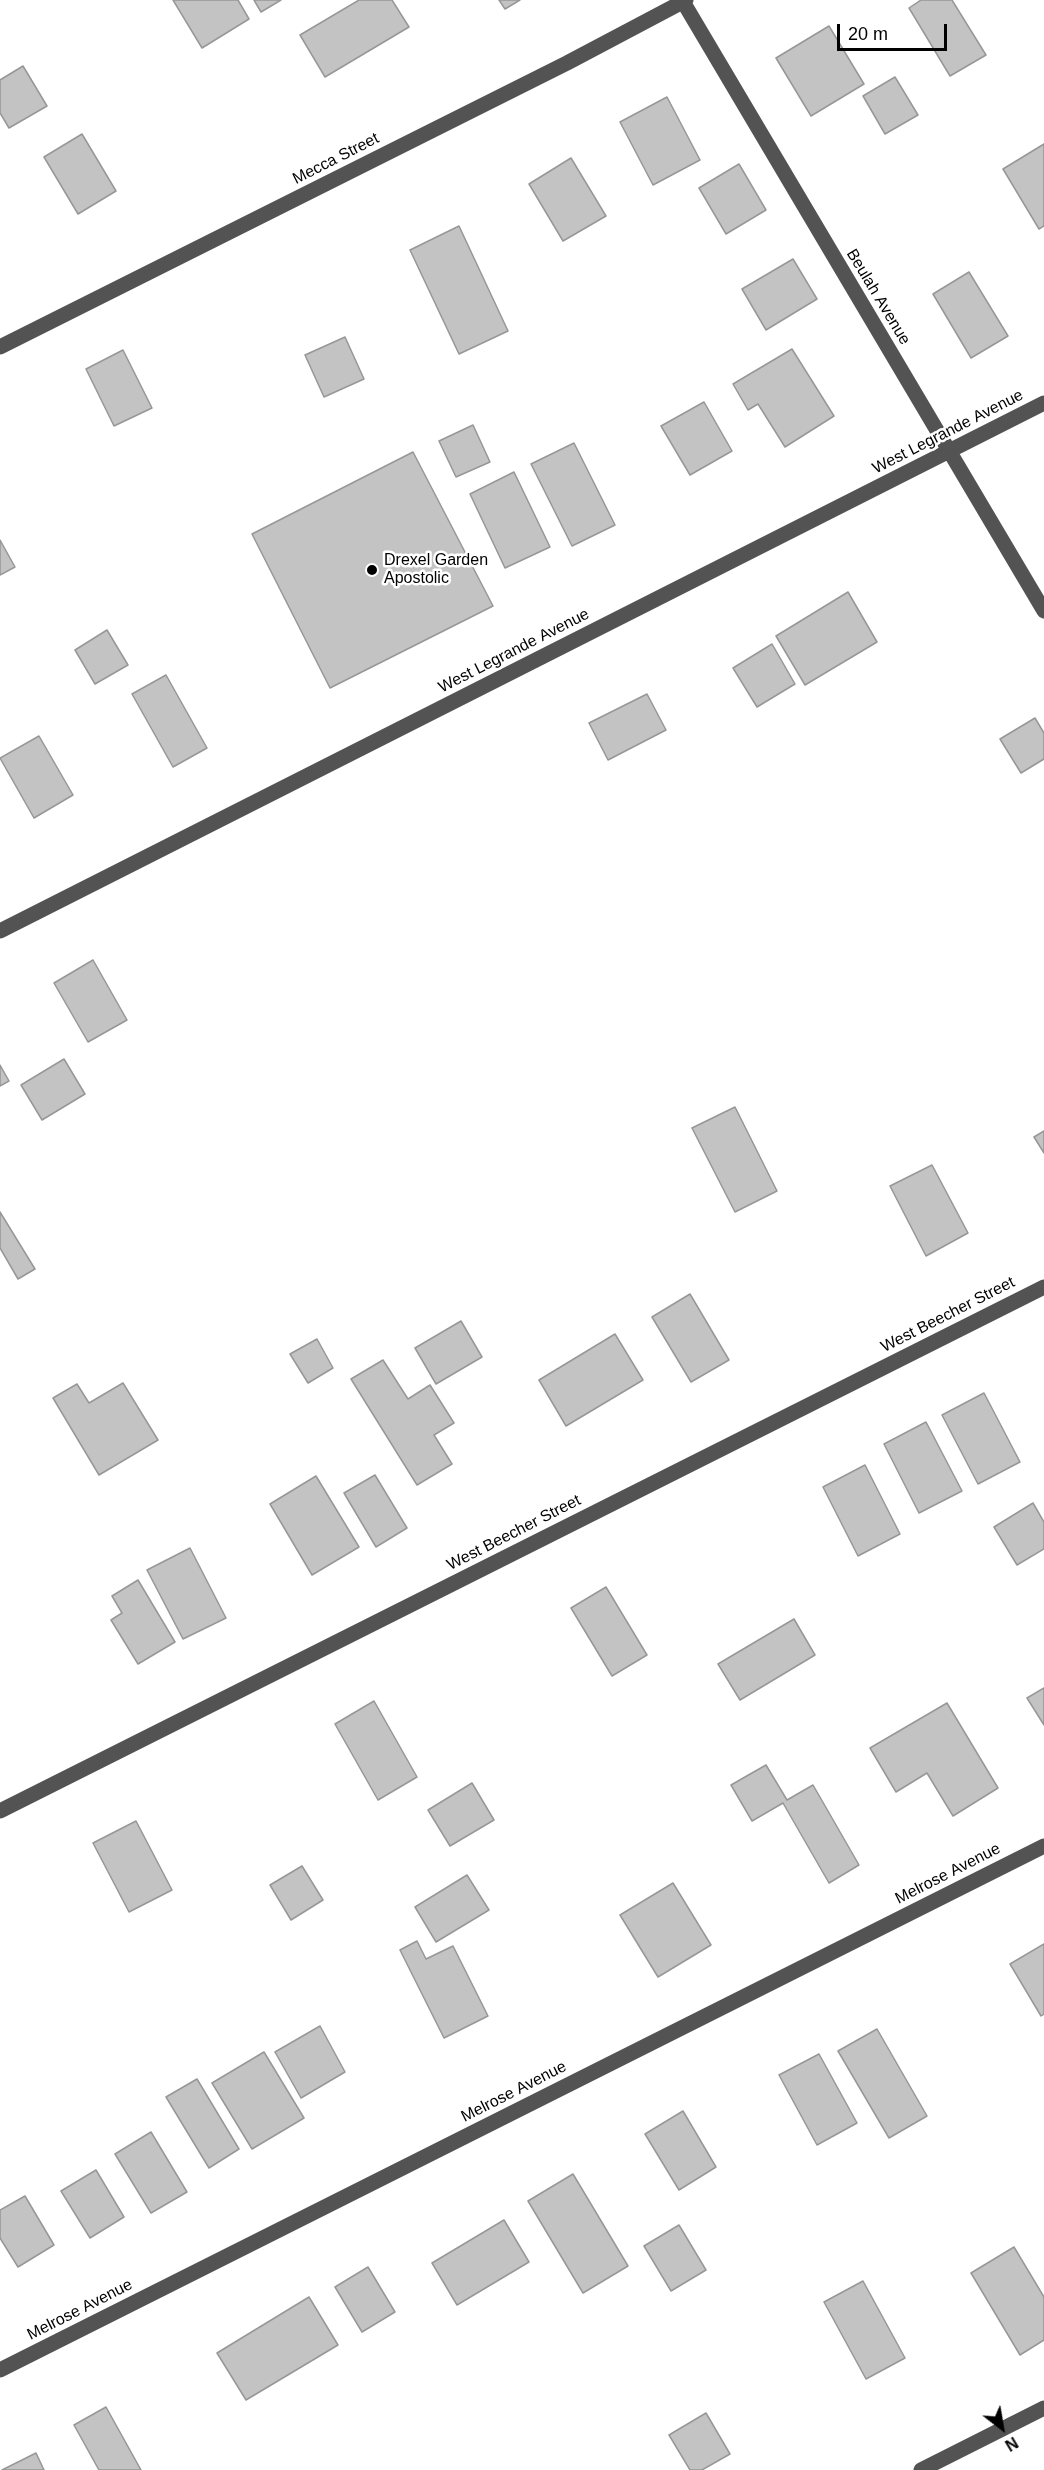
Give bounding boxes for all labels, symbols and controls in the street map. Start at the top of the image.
scale bar [840,12,950,50]
text: 20 m [848,24,888,44]
street label: Mecca Street [290,129,382,189]
street label: Beulah Avenue [842,246,914,348]
street label: West Legrande Avenue [869,386,1027,478]
place label: Drexel Garden Apostolic [384,551,488,589]
marker: Drexel Garden Apostolic [365,563,379,577]
street label: West Legrande Avenue [435,605,593,697]
street label: West Beecher Street [878,1273,1018,1357]
street label: West Beecher Street [444,1491,584,1575]
street label: Melrose Avenue [892,1839,1004,1909]
street label: Melrose Avenue [458,2057,570,2127]
street label: Melrose Avenue [24,2275,136,2345]
north arrow [972,2398,1032,2458]
text: N [1002,2434,1021,2454]

